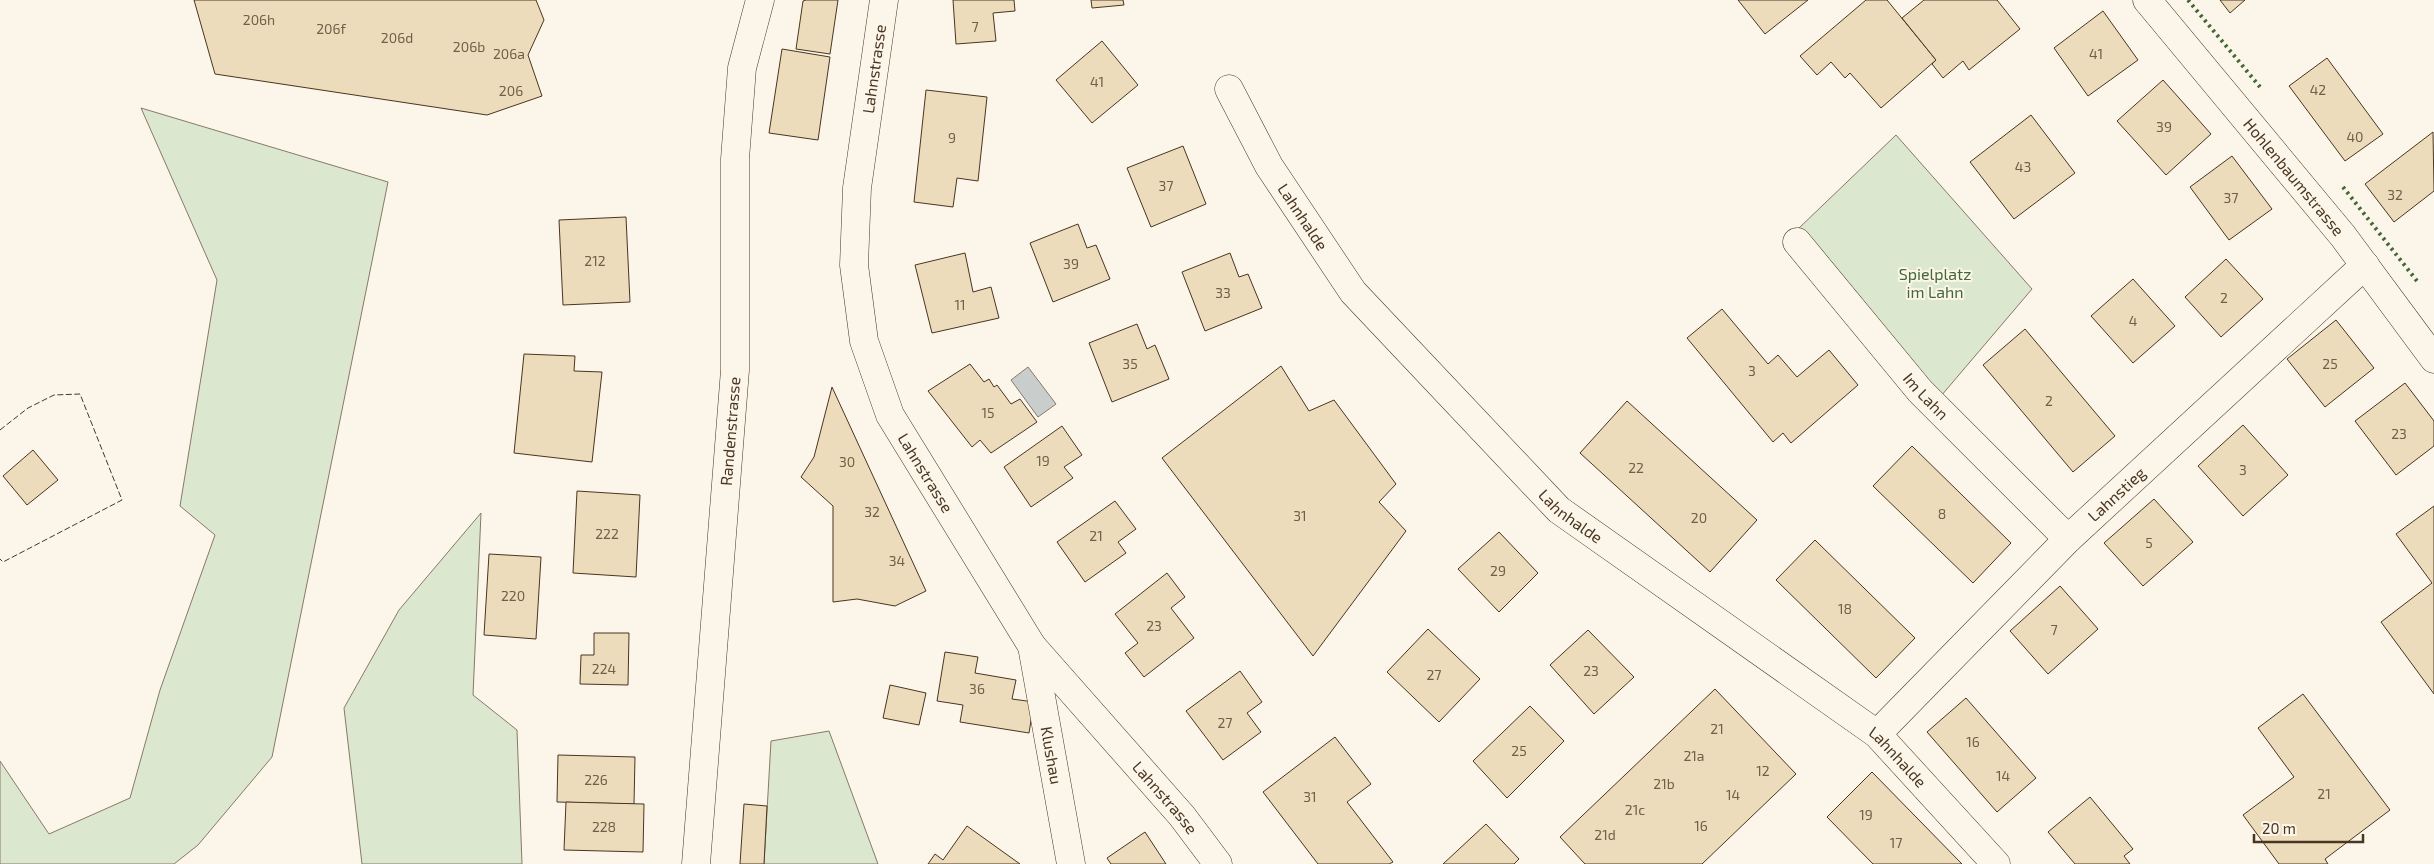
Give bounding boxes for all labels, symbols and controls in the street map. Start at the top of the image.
house number: 206h [243,11,275,28]
house number: 7 [971,18,979,35]
house number: 206f [316,20,346,37]
street label: Lahnstrasse [858,23,889,115]
house number: 206d [381,29,413,46]
house number: 206b [453,38,485,55]
house number: 206a [493,45,525,62]
house number: 41 [2089,45,2103,62]
house number: 41 [1090,73,1104,90]
house number: 42 [2310,81,2326,98]
house number: 206 [499,82,523,99]
street label: Hohlenbaumstrasse [2240,114,2349,239]
house number: 39 [2156,118,2172,135]
house number: 40 [2346,128,2364,145]
house number: 9 [948,129,956,146]
house number: 43 [2015,158,2031,175]
house number: 37 [1159,177,1173,194]
street label: Lahnhalde [1274,180,1332,254]
house number: 32 [2387,186,2403,203]
house number: 37 [2224,189,2238,206]
house number: 212 [584,252,606,269]
house number: 39 [1063,255,1079,272]
park label: Spielplatz im Lahn [1899,264,1971,301]
house number: 33 [1215,284,1231,301]
house number: 2 [2220,289,2228,306]
house number: 11 [954,296,966,313]
house number: 4 [2129,312,2137,329]
house number: 35 [1122,355,1138,372]
house number: 25 [2322,355,2338,372]
house number: 3 [1748,362,1756,379]
street label: Im Lahn [1900,368,1953,423]
street label: Randenstrasse [716,376,743,487]
house number: 2 [2045,392,2053,409]
house number: 15 [981,404,995,421]
house number: 23 [2391,425,2407,442]
street label: Lahnstrasse [894,429,958,516]
house number: 19 [1036,452,1050,469]
house number: 30 [839,453,855,470]
house number: 22 [1628,459,1644,476]
house number: 3 [2239,461,2247,478]
street label: Lahnstieg [2084,463,2149,525]
street label: Lahnhalde [1535,485,1606,547]
house number: 32 [864,503,880,520]
house number: 8 [1938,505,1946,522]
house number: 31 [1293,507,1307,524]
house number: 20 [1691,509,1707,526]
house number: 222 [595,525,619,542]
house number: 21 [1089,527,1103,544]
house number: 5 [2145,534,2153,551]
house number: 34 [889,552,905,569]
house number: 29 [1490,562,1506,579]
house number: 220 [501,587,525,604]
house number: 18 [1838,600,1852,617]
house number: 23 [1146,617,1162,634]
house number: 7 [2050,621,2058,638]
house number: 224 [592,660,616,677]
house number: 23 [1583,662,1599,679]
house number: 27 [1426,666,1442,683]
house number: 36 [969,680,985,697]
house number: 27 [1217,714,1233,731]
house number: 21 [1710,720,1724,737]
street label: Lahnhalde [1866,722,1931,791]
street label: Klushau [1038,725,1067,786]
house number: 16 [1966,733,1980,750]
house number: 25 [1511,742,1527,759]
house number: 21a [1683,747,1705,764]
street label: Lahnstrasse [1129,757,1202,837]
house number: 12 [1756,762,1770,779]
house number: 14 [1996,767,2010,784]
house number: 226 [584,771,608,788]
house number: 21b [1653,775,1675,792]
house number: 21 [2317,785,2331,802]
house number: 14 [1726,786,1740,803]
house number: 31 [1303,788,1317,805]
house number: 21c [1625,801,1645,818]
house number: 19 [1859,806,1873,823]
scale bar [2254,812,2363,844]
house number: 16 [1694,817,1708,834]
house number: 228 [592,818,616,835]
text: 20 m [2262,819,2296,837]
house number: 21d [1594,826,1616,843]
house number: 17 [1890,834,1902,851]

